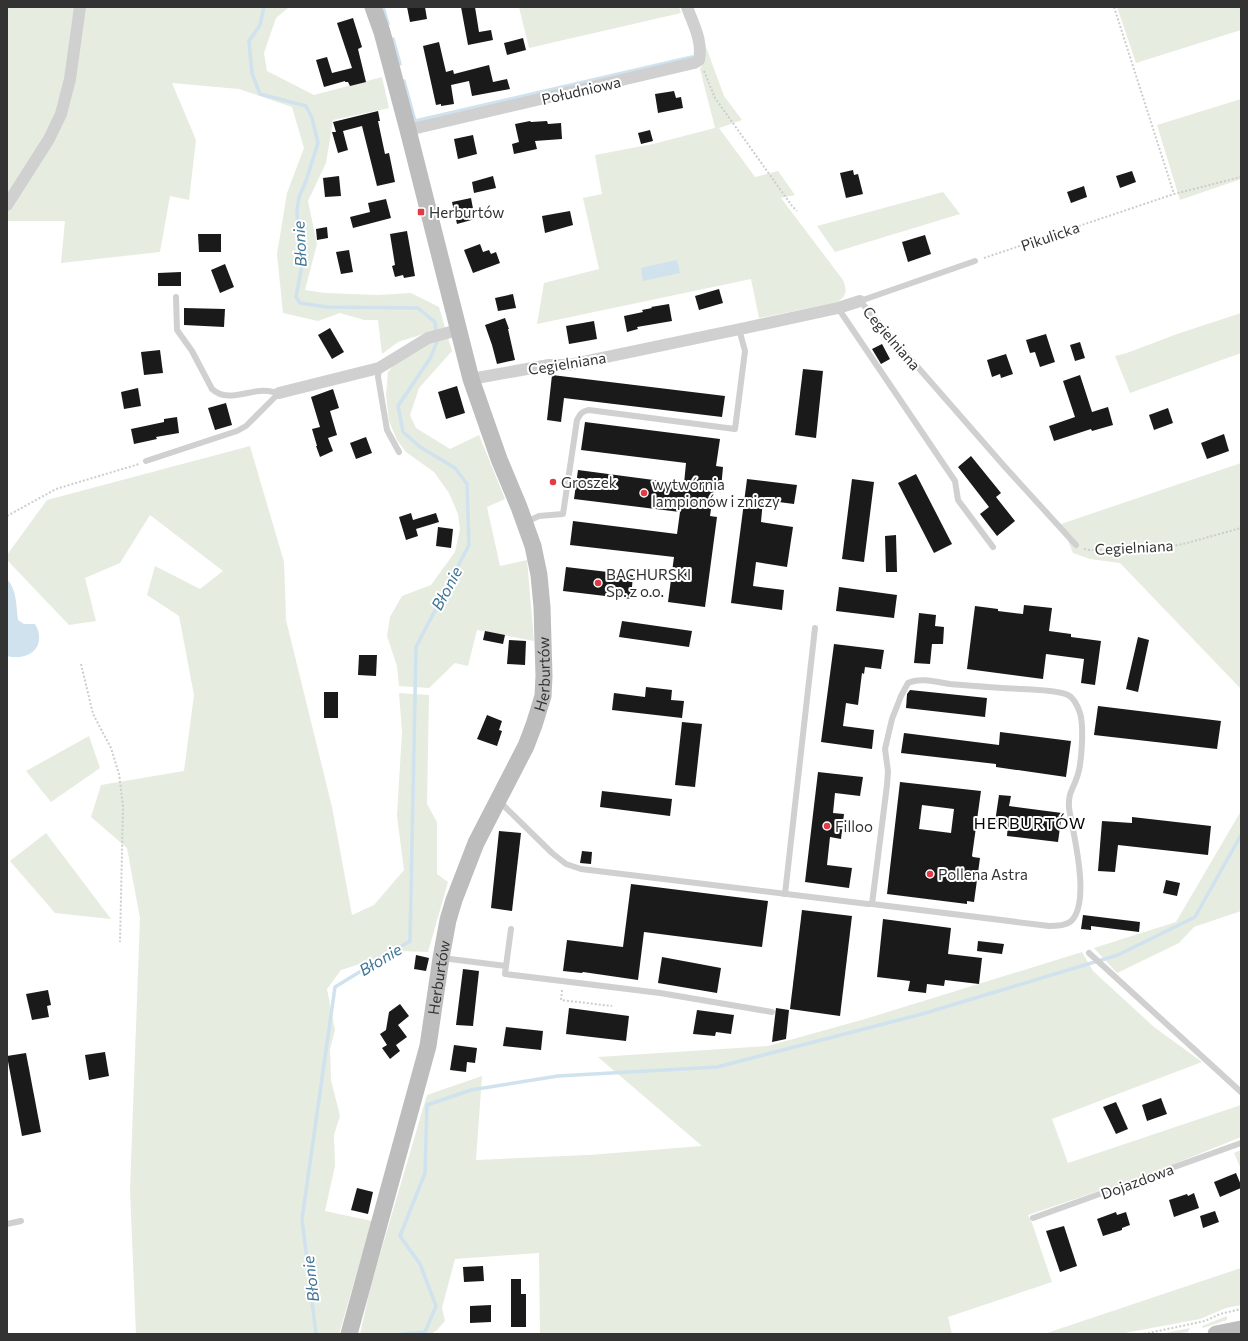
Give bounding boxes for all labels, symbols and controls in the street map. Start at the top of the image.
street label: Południowa [540,72,622,108]
place label: Herburtów [429,203,504,221]
marker: Herburtów [416,207,426,217]
street label: Pikulicka [1018,218,1082,254]
water label: Błonie [288,220,310,268]
street label: Cegielniana [859,302,925,374]
street label: Cegielniana [527,348,607,378]
place label: Groszek [561,473,617,491]
place label: wytwórnia lampionów i zniczy [652,475,780,510]
marker: Groszek [548,477,558,487]
marker: wytwórnia lampionów i zniczy [639,488,649,498]
street label: Cegielniana [1094,536,1174,558]
water label: Błonie [427,563,466,613]
place label: BACHURSKI Sp. z o.o. [606,565,691,600]
marker: BACHURSKI Sp. z o.o. [593,578,603,588]
street label: Herburtów [530,636,553,714]
district label: HERBURTÓW [974,813,1086,832]
place label: Filloo [835,817,873,835]
marker: Filloo [822,821,832,831]
place label: Pollena Astra [938,865,1028,883]
marker: Pollena Astra [925,869,935,879]
water label: Błonie [355,939,405,979]
street label: Herburtów [424,939,453,1016]
street label: Dojazdowa [1098,1160,1176,1202]
water label: Błonie [298,1254,322,1303]

